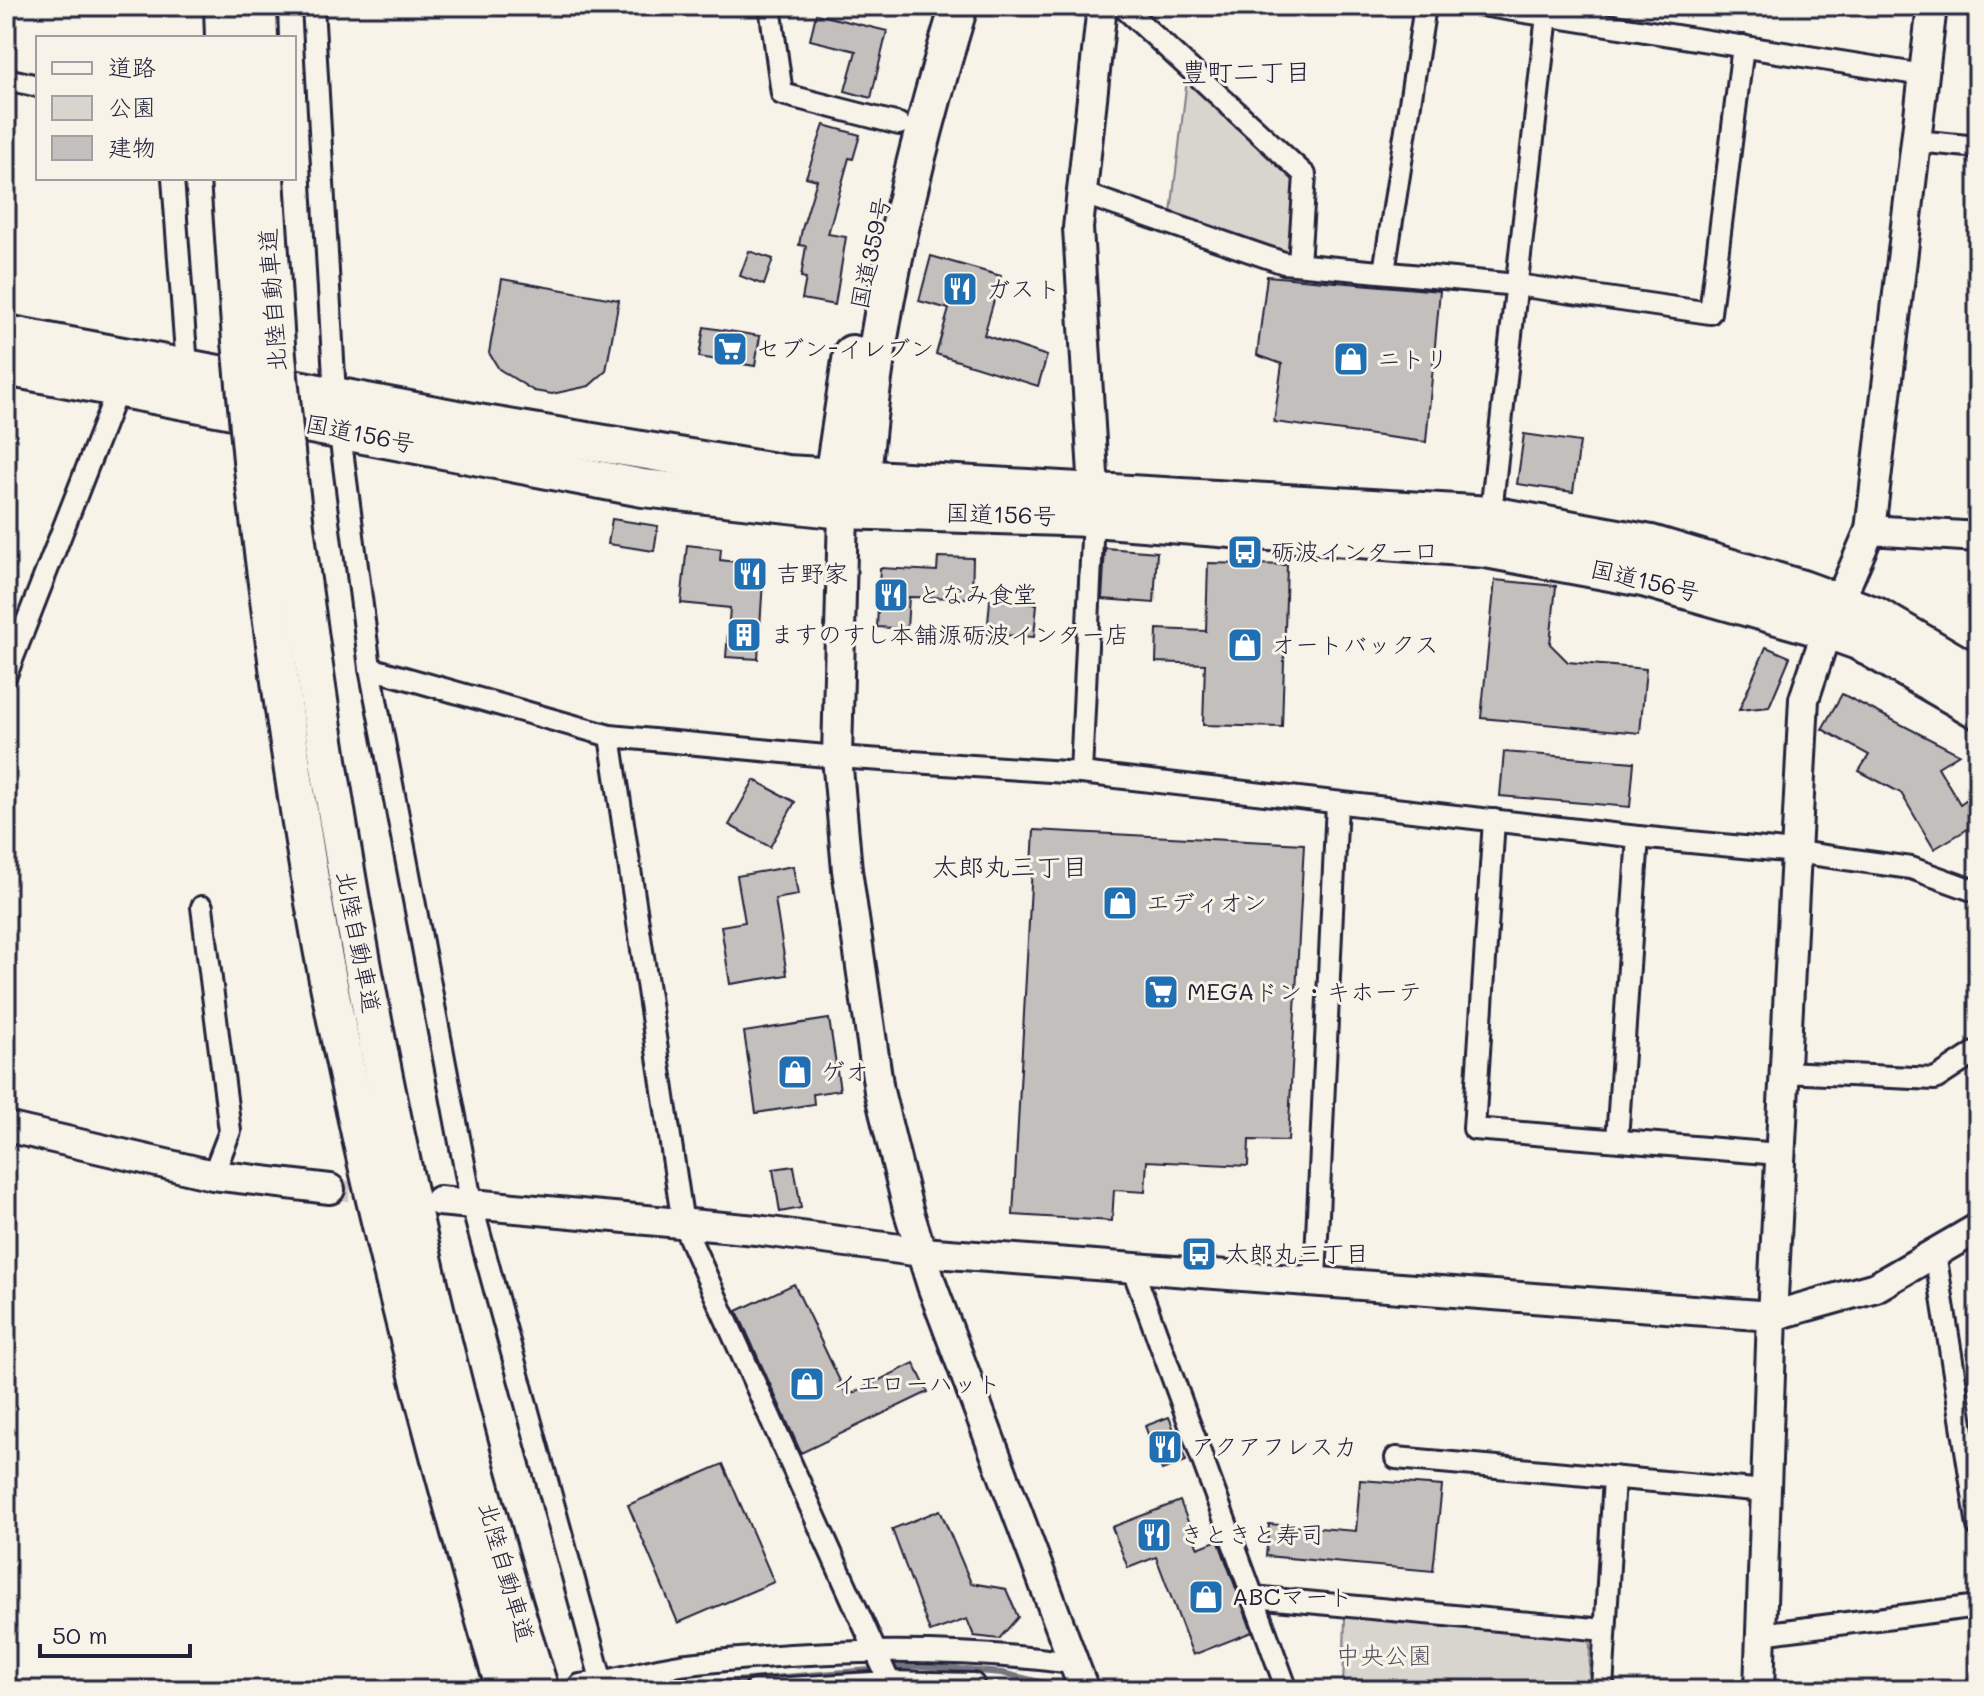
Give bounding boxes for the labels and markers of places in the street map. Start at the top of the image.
restaurant icon: ガスト [941,270,979,308]
place label: ガスト [986,272,1060,303]
supermarket icon: セブン-イレブン [711,330,749,368]
place label: セブン-イレブン [756,332,934,363]
shop icon: ニトリ [1332,340,1370,378]
place label: ニトリ [1377,342,1449,373]
bus stop icon: 砺波インター口 [1226,533,1264,571]
place label: 砺波インター口 [1271,535,1438,566]
restaurant icon: 吉野家 [731,555,769,593]
place label: 吉野家 [776,557,848,588]
restaurant icon: となみ食堂 [872,576,910,614]
place label: となみ食堂 [917,578,1037,609]
building icon: ますのすし本舗源砺波インター店 [725,616,763,654]
place label: ますのすし本舗源砺波インター店 [770,618,1129,649]
shop icon: オートバックス [1226,626,1264,664]
place label: オートバックス [1271,628,1439,659]
shop icon: エディオン [1101,884,1139,922]
place label: エディオン [1146,886,1267,917]
supermarket icon: MEGAドン・キホーテ [1142,973,1180,1011]
place label: MEGAドン・キホーテ [1187,975,1422,1006]
shop icon: ゲオ [776,1053,814,1091]
place label: ゲオ [821,1055,869,1086]
bus stop icon: 太郎丸三丁目 [1180,1235,1218,1273]
place label: 太郎丸三丁目 [1225,1237,1369,1268]
shop icon: イエローハット [788,1365,826,1403]
place label: イエローハット [833,1367,1001,1398]
restaurant icon: アクアフレスカ [1146,1428,1184,1466]
place label: アクアフレスカ [1191,1430,1358,1461]
restaurant icon: きときと寿司 [1135,1516,1173,1554]
place label: きときと寿司 [1180,1518,1324,1549]
shop icon: ABCマート [1187,1578,1225,1616]
place label: ABCマート [1232,1580,1353,1611]

